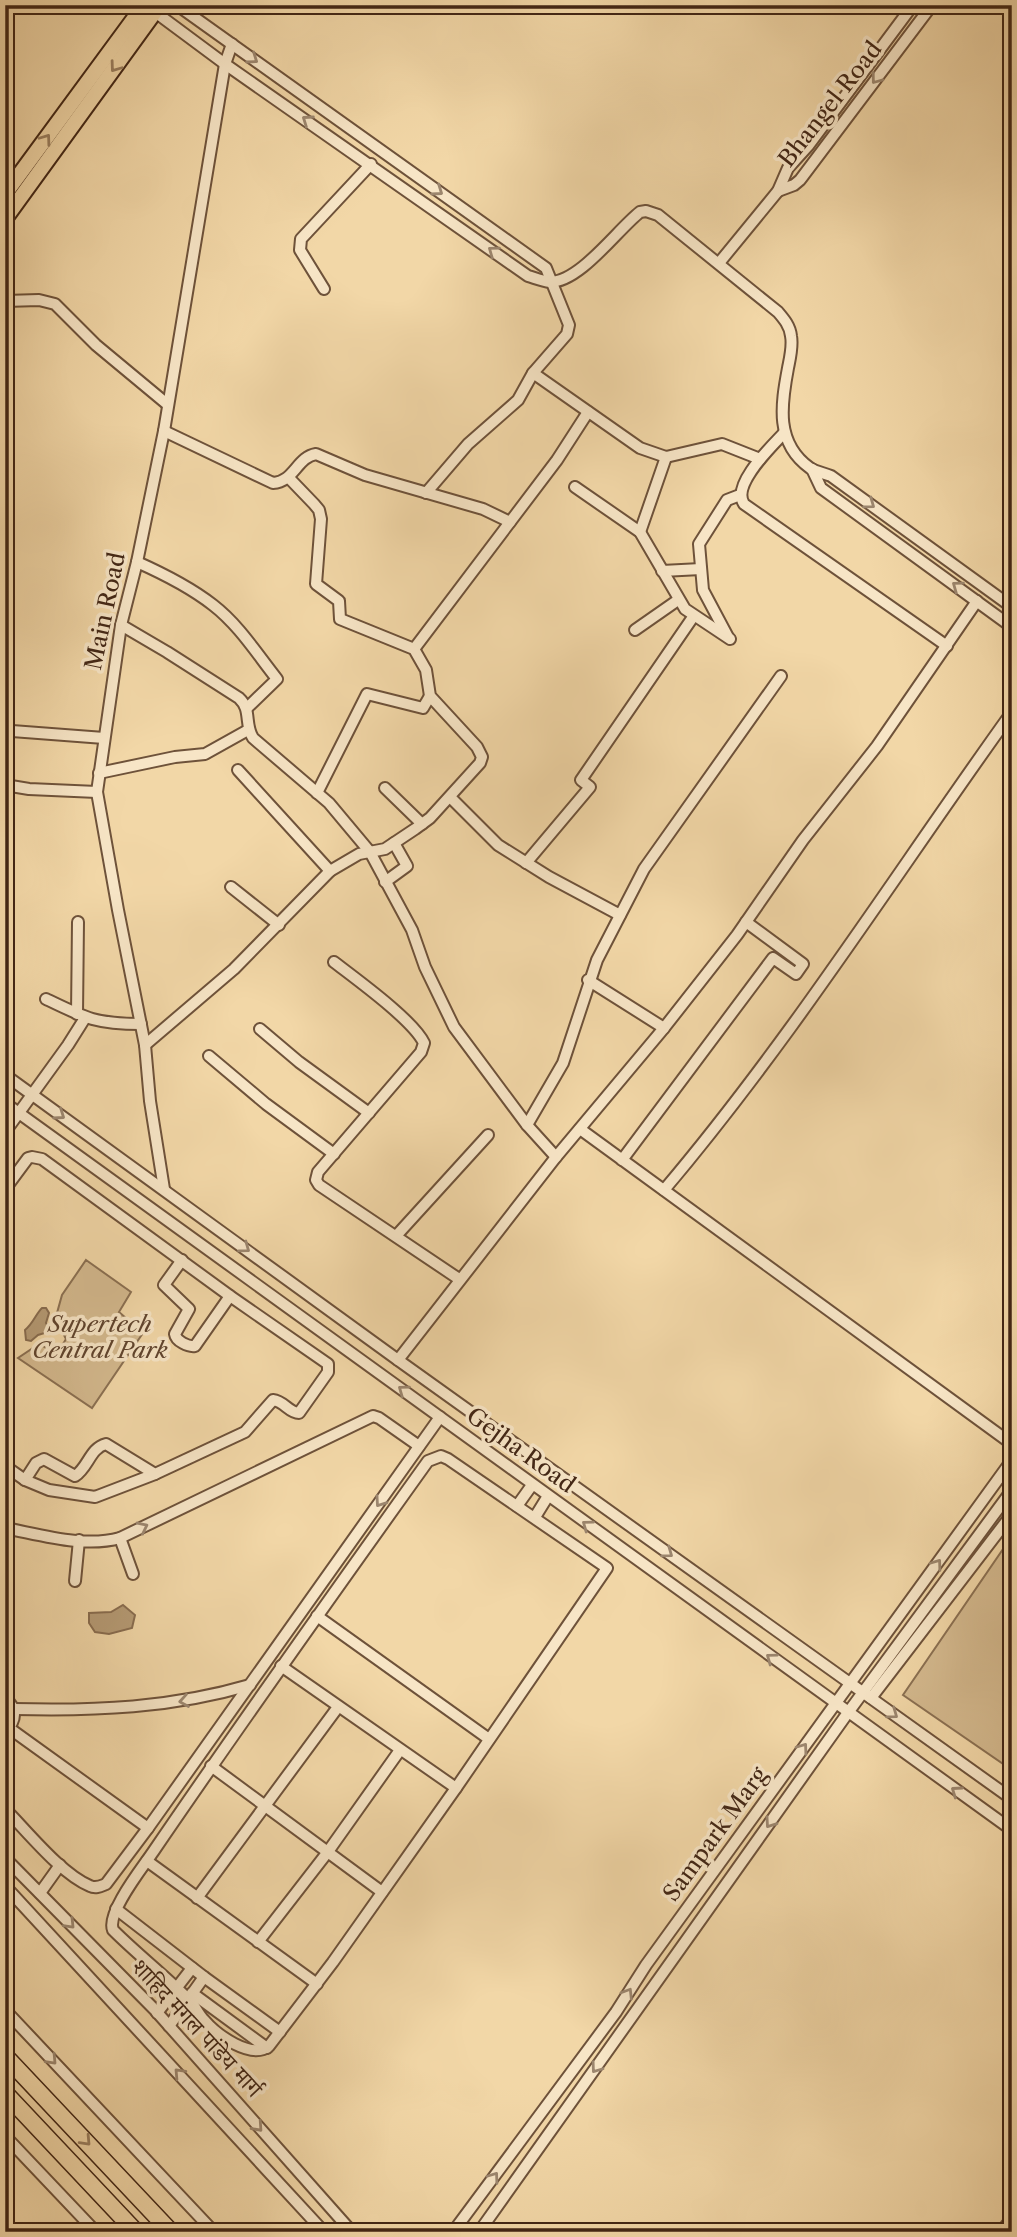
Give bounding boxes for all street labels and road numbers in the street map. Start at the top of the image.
street label: Bhangel Road [772,36,888,172]
street label: Main Road [79,550,131,672]
street label: Gejha Road [461,1401,581,1499]
street label: Sampark Marg [657,1761,774,1907]
street label: शाहिद मंगल पांडेय मार्ग [126,1953,269,2104]

